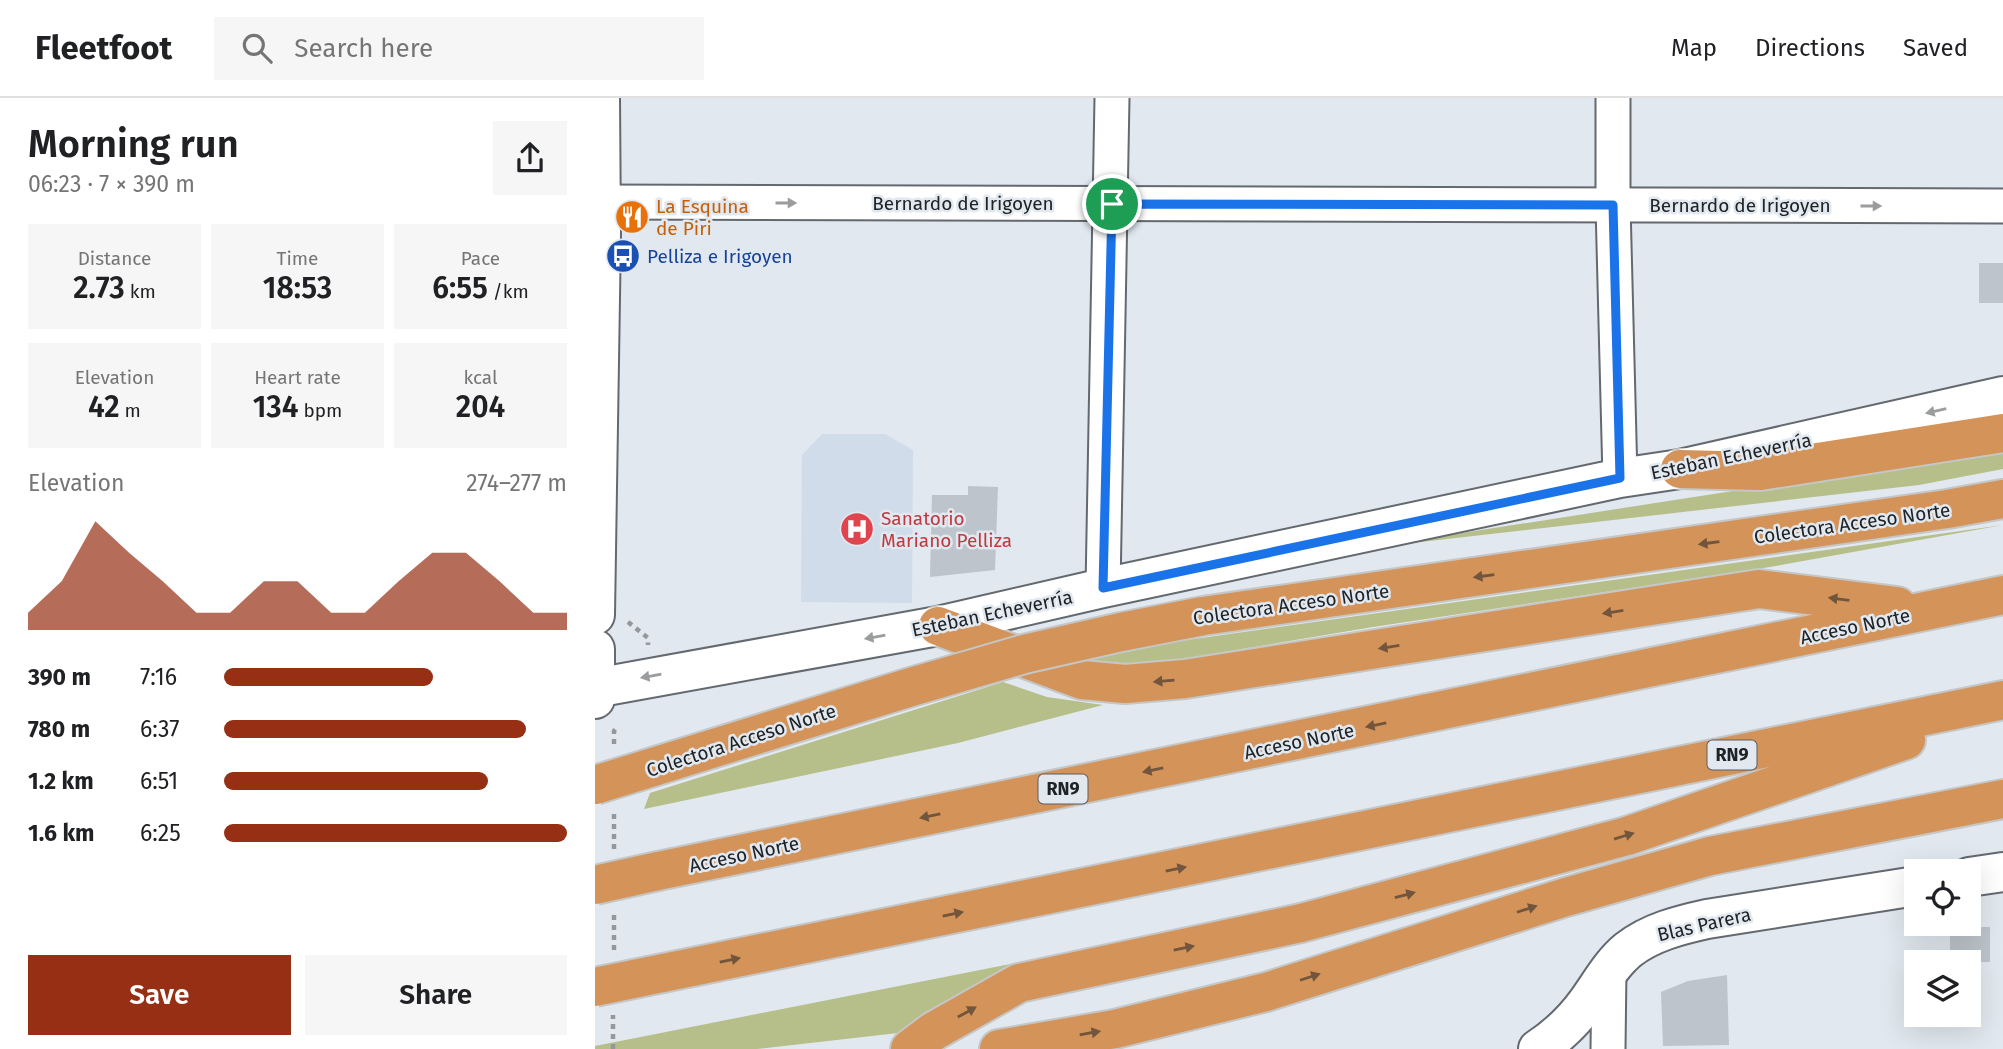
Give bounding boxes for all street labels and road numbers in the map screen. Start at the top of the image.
street label: Bernardo de Irigoyen [872,192,1054,215]
street label: Bernardo de Irigoyen [1649,194,1831,217]
street label: Esteban Echeverría [1649,428,1814,485]
street label: Colectora Acceso Norte [1752,498,1952,549]
street label: Colectora Acceso Norte [1191,579,1391,630]
street label: Esteban Echeverría [910,585,1075,642]
street label: Acceso Norte [1798,604,1912,649]
street label: Colectora Acceso Norte [643,699,839,782]
street label: Acceso Norte [1242,719,1356,764]
road number: RN9 [1707,740,1757,770]
road number: RN9 [1039,774,1087,804]
street label: Acceso Norte [687,832,801,877]
street label: Blas Parera [1655,903,1753,946]

